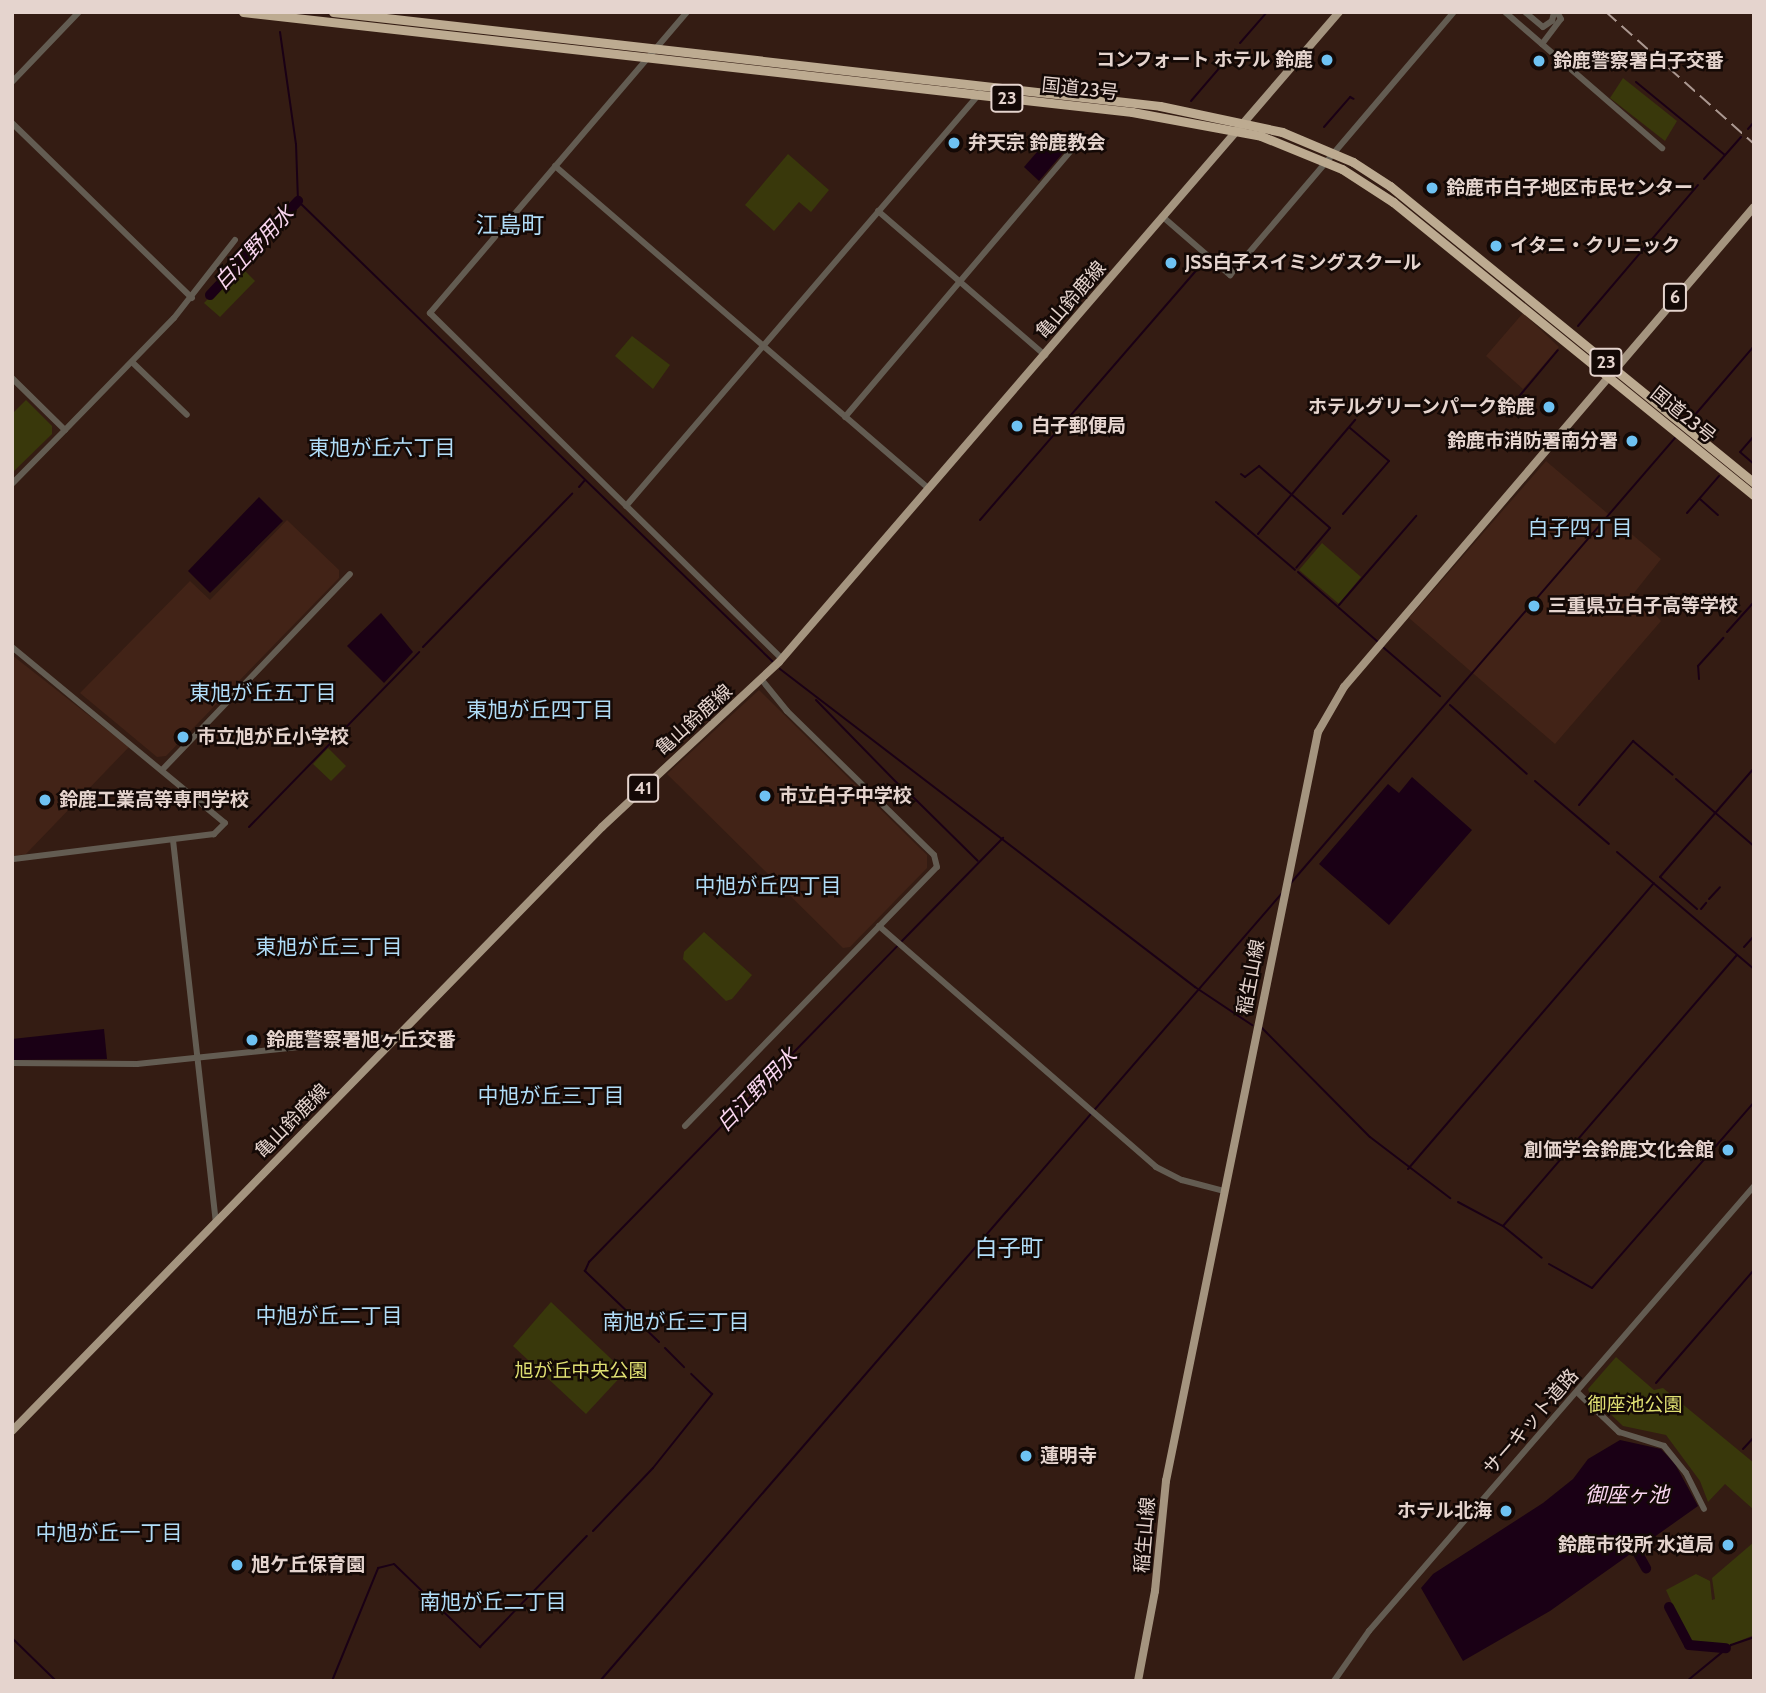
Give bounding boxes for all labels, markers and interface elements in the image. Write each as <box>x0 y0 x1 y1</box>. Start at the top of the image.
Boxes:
place label: コンフォート ホテル 鈴鹿 <box>1095 49 1313 71</box>
place label: 鈴鹿警察署白子交番 <box>1553 50 1724 72</box>
marker: コンフォート ホテル 鈴鹿 <box>1319 52 1335 68</box>
marker: 鈴鹿警察署白子交番 <box>1531 53 1547 69</box>
street label: 国道23号 <box>1040 74 1120 104</box>
road number: 23 <box>990 84 1024 113</box>
place label: 弁天宗 鈴鹿教会 <box>968 132 1105 154</box>
marker: 弁天宗 鈴鹿教会 <box>946 135 962 151</box>
place label: 鈴鹿市白子地区市民センター <box>1446 177 1693 199</box>
marker: 鈴鹿市白子地区市民センター <box>1424 180 1440 196</box>
water label: 白江野用水 <box>209 201 299 295</box>
district label: 江島町 <box>476 211 544 239</box>
place label: イタニ・クリニック <box>1510 235 1681 257</box>
marker: イタニ・クリニック <box>1488 238 1504 254</box>
place label: JSS白子スイミングスクール <box>1185 252 1421 274</box>
marker: JSS白子スイミングスクール <box>1163 255 1179 271</box>
street label: 亀山鈴鹿線 <box>1031 257 1111 343</box>
road number: 6 <box>1663 282 1687 312</box>
road number: 23 <box>1588 348 1624 376</box>
street label: 国道23号 <box>1646 382 1720 448</box>
place label: ホテルグリーンパーク鈴鹿 <box>1307 396 1535 418</box>
marker: ホテルグリーンパーク鈴鹿 <box>1541 399 1557 415</box>
place label: 白子郵便局 <box>1031 415 1126 437</box>
marker: 白子郵便局 <box>1009 418 1025 434</box>
place label: 鈴鹿市消防署南分署 <box>1447 430 1618 452</box>
marker: 鈴鹿市消防署南分署 <box>1624 433 1640 449</box>
district label: 東旭が丘六丁目 <box>309 435 455 461</box>
district label: 白子四丁目 <box>1528 515 1632 541</box>
place label: 三重県立白子高等学校 <box>1548 595 1738 617</box>
marker: 三重県立白子高等学校 <box>1526 598 1542 614</box>
district label: 東旭が丘五丁目 <box>190 680 336 706</box>
street label: 亀山鈴鹿線 <box>651 680 737 760</box>
district label: 東旭が丘四丁目 <box>467 697 613 723</box>
place label: 市立旭が丘小学校 <box>197 726 349 748</box>
marker: 市立旭が丘小学校 <box>175 729 191 745</box>
road number: 41 <box>626 774 660 802</box>
place label: 市立白子中学校 <box>779 785 912 807</box>
marker: 市立白子中学校 <box>757 788 773 804</box>
place label: 鈴鹿工業高等専門学校 <box>59 789 249 811</box>
marker: 鈴鹿工業高等専門学校 <box>37 792 53 808</box>
district label: 中旭が丘四丁目 <box>695 873 841 899</box>
district label: 東旭が丘三丁目 <box>256 934 402 960</box>
street label: 稲生山線 <box>1233 938 1269 1016</box>
place label: 鈴鹿警察署旭ヶ丘交番 <box>266 1029 456 1051</box>
marker: 鈴鹿警察署旭ヶ丘交番 <box>244 1032 260 1048</box>
water label: 白江野用水 <box>711 1043 803 1137</box>
street label: 亀山鈴鹿線 <box>250 1079 334 1163</box>
district label: 中旭が丘三丁目 <box>478 1083 624 1109</box>
place label: 創価学会鈴鹿文化会館 <box>1524 1139 1714 1161</box>
marker: 創価学会鈴鹿文化会館 <box>1720 1142 1736 1158</box>
district label: 白子町 <box>975 1234 1043 1262</box>
district label: 中旭が丘二丁目 <box>256 1303 402 1329</box>
district label: 南旭が丘三丁目 <box>603 1309 749 1335</box>
park label: 旭が丘中央公園 <box>515 1360 647 1382</box>
street label: サーキット道路 <box>1479 1364 1583 1480</box>
park label: 御座池公園 <box>1588 1394 1682 1416</box>
place label: 蓮明寺 <box>1040 1445 1097 1467</box>
marker: 蓮明寺 <box>1018 1448 1034 1464</box>
water label: 御座ヶ池 <box>1585 1482 1669 1508</box>
street label: 稲生山線 <box>1130 1496 1160 1574</box>
place label: ホテル北海 <box>1397 1500 1492 1522</box>
marker: ホテル北海 <box>1498 1503 1514 1519</box>
district label: 中旭が丘一丁目 <box>36 1520 182 1546</box>
place label: 鈴鹿市役所 水道局 <box>1558 1534 1714 1556</box>
marker: 鈴鹿市役所 水道局 <box>1720 1537 1736 1553</box>
place label: 旭ケ丘保育園 <box>251 1554 365 1576</box>
marker: 旭ケ丘保育園 <box>229 1557 245 1573</box>
district label: 南旭が丘二丁目 <box>420 1589 566 1615</box>

